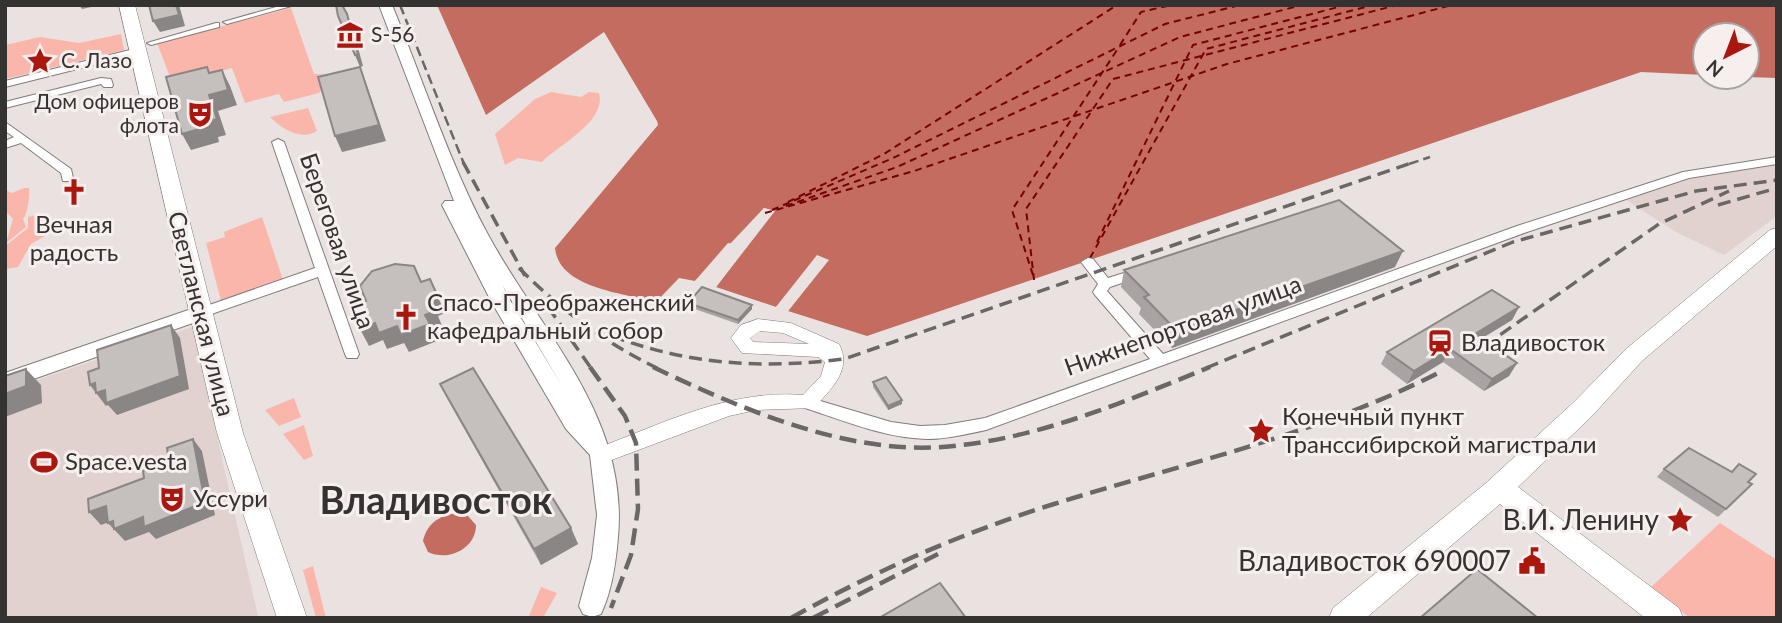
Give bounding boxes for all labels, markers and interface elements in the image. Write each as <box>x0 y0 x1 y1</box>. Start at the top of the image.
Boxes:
museum icon: S-56 <box>335 20 365 50</box>
place label: S-56 <box>371 21 415 46</box>
north arrow <box>1691 21 1761 91</box>
place icon: С. Лазо <box>25 46 55 76</box>
place label: С. Лазо <box>61 47 132 72</box>
text: N <box>1701 56 1727 82</box>
place label: Дом офицеров флота <box>35 88 179 137</box>
theatre icon: Дом офицеров флота <box>185 99 215 129</box>
street label: Береговая улица <box>295 149 382 332</box>
church icon: Вечная радость <box>59 177 89 207</box>
street label: Светланская улица <box>163 208 242 419</box>
place label: Вечная радость <box>30 209 118 266</box>
street label: Нижнепортовая улица <box>1060 268 1305 381</box>
place label: Спасо-Преображенский кафедральный собор <box>427 287 695 344</box>
church icon: Спасо-Преображенский кафедральный собор <box>391 302 421 332</box>
place label: Владивосток <box>1461 327 1606 356</box>
station icon: Владивосток <box>1425 328 1455 358</box>
place label: Конечный пункт Транссибирской магистрали <box>1282 401 1597 458</box>
place icon: Конечный пункт Транссибирской магистрали <box>1246 416 1276 446</box>
place label: Space.vesta <box>65 446 188 475</box>
sports icon: Space.vesta <box>29 447 59 477</box>
district label: Владивосток <box>319 476 553 522</box>
place label: Уссури <box>193 483 268 512</box>
theatre icon: Уссури <box>157 484 187 514</box>
place label: В.И. Ленину <box>1502 502 1660 536</box>
place icon: В.И. Ленину <box>1665 505 1695 535</box>
place label: Владивосток 690007 <box>1238 543 1511 577</box>
public building icon: Владивосток 690007 <box>1517 546 1547 576</box>

